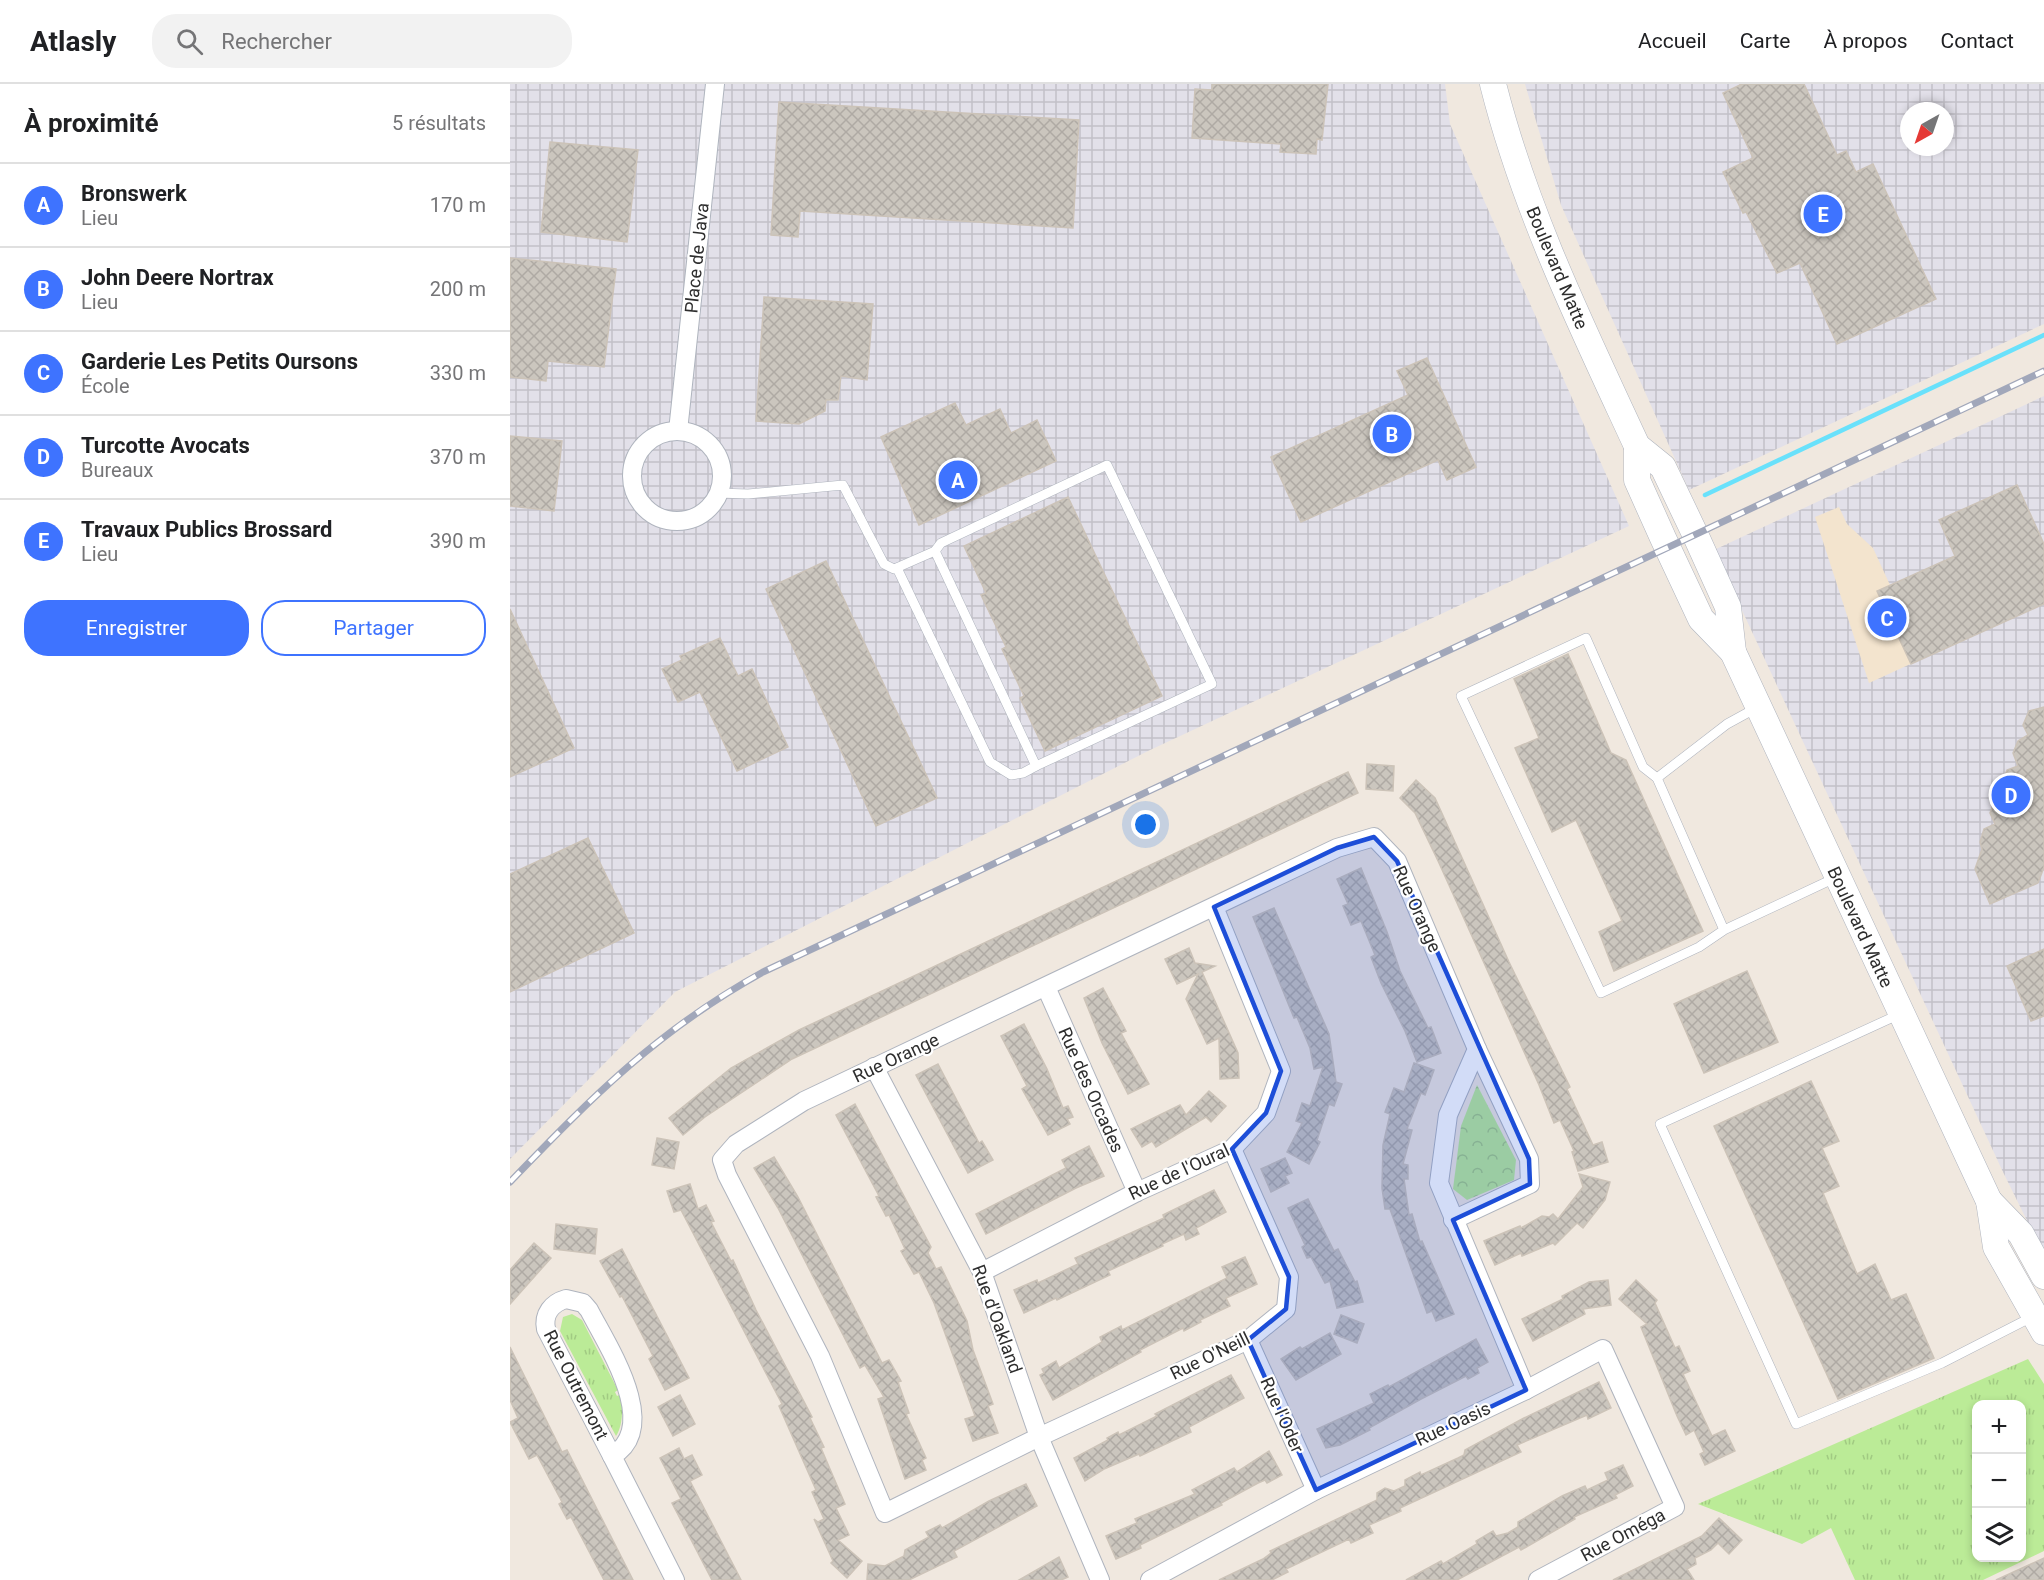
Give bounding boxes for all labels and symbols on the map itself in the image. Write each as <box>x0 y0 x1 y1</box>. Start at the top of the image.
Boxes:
north arrow <box>1900 102 1954 156</box>
pin: E <box>1804 192 1842 236</box>
street label: Place de Java <box>680 202 713 314</box>
street label: Boulevard Matte <box>1522 203 1593 332</box>
pin: B <box>1372 412 1412 456</box>
pin: A <box>938 458 978 502</box>
pin: C <box>1868 596 1906 640</box>
pin: D <box>1992 772 2030 818</box>
your location <box>1131 810 1160 839</box>
street label: Rue Orange <box>1389 862 1446 955</box>
street label: Boulevard Matte <box>1823 863 1898 991</box>
street label: Rue des Orcades <box>1054 1024 1129 1156</box>
street label: Rue Orange <box>849 1028 942 1087</box>
street label: Rue de l'Oural <box>1125 1139 1233 1204</box>
street label: Rue d'Oakland <box>968 1262 1027 1376</box>
street label: Rue Outremont <box>540 1326 613 1443</box>
street label: Rue O'Neill <box>1166 1327 1253 1384</box>
street label: Rue l'Oder <box>1256 1374 1308 1456</box>
street label: Rue Oasis <box>1412 1397 1494 1450</box>
street label: Rue Oméga <box>1577 1504 1669 1566</box>

